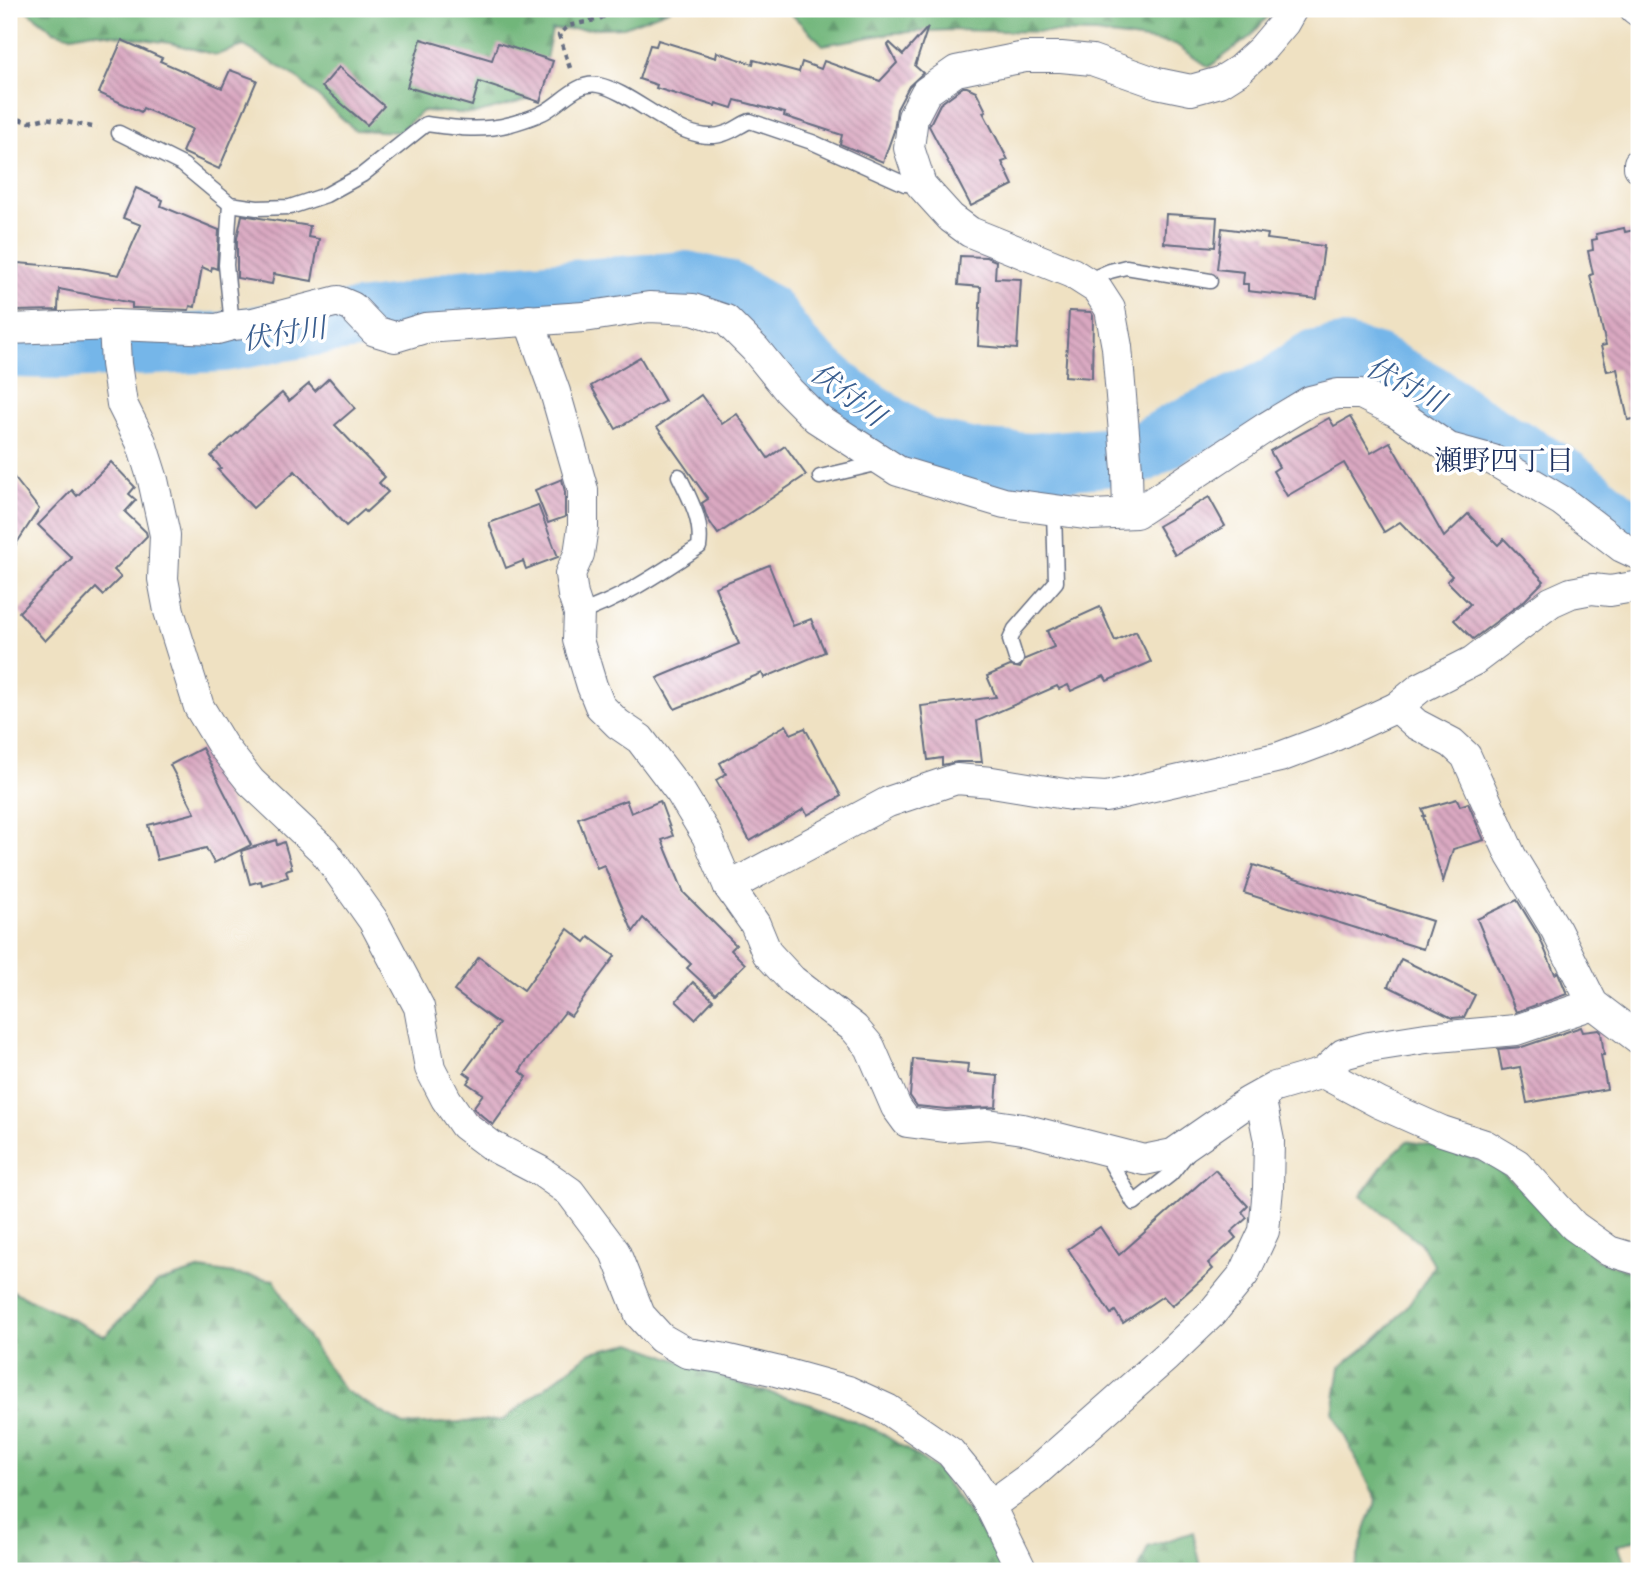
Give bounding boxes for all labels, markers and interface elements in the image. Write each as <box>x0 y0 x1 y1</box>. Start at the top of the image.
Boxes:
water label: 伏付川 <box>240 311 332 359</box>
water label: 伏付川 <box>1360 351 1453 423</box>
water label: 伏付川 <box>802 357 893 437</box>
district label: 瀬野四丁目 <box>1434 445 1574 480</box>

